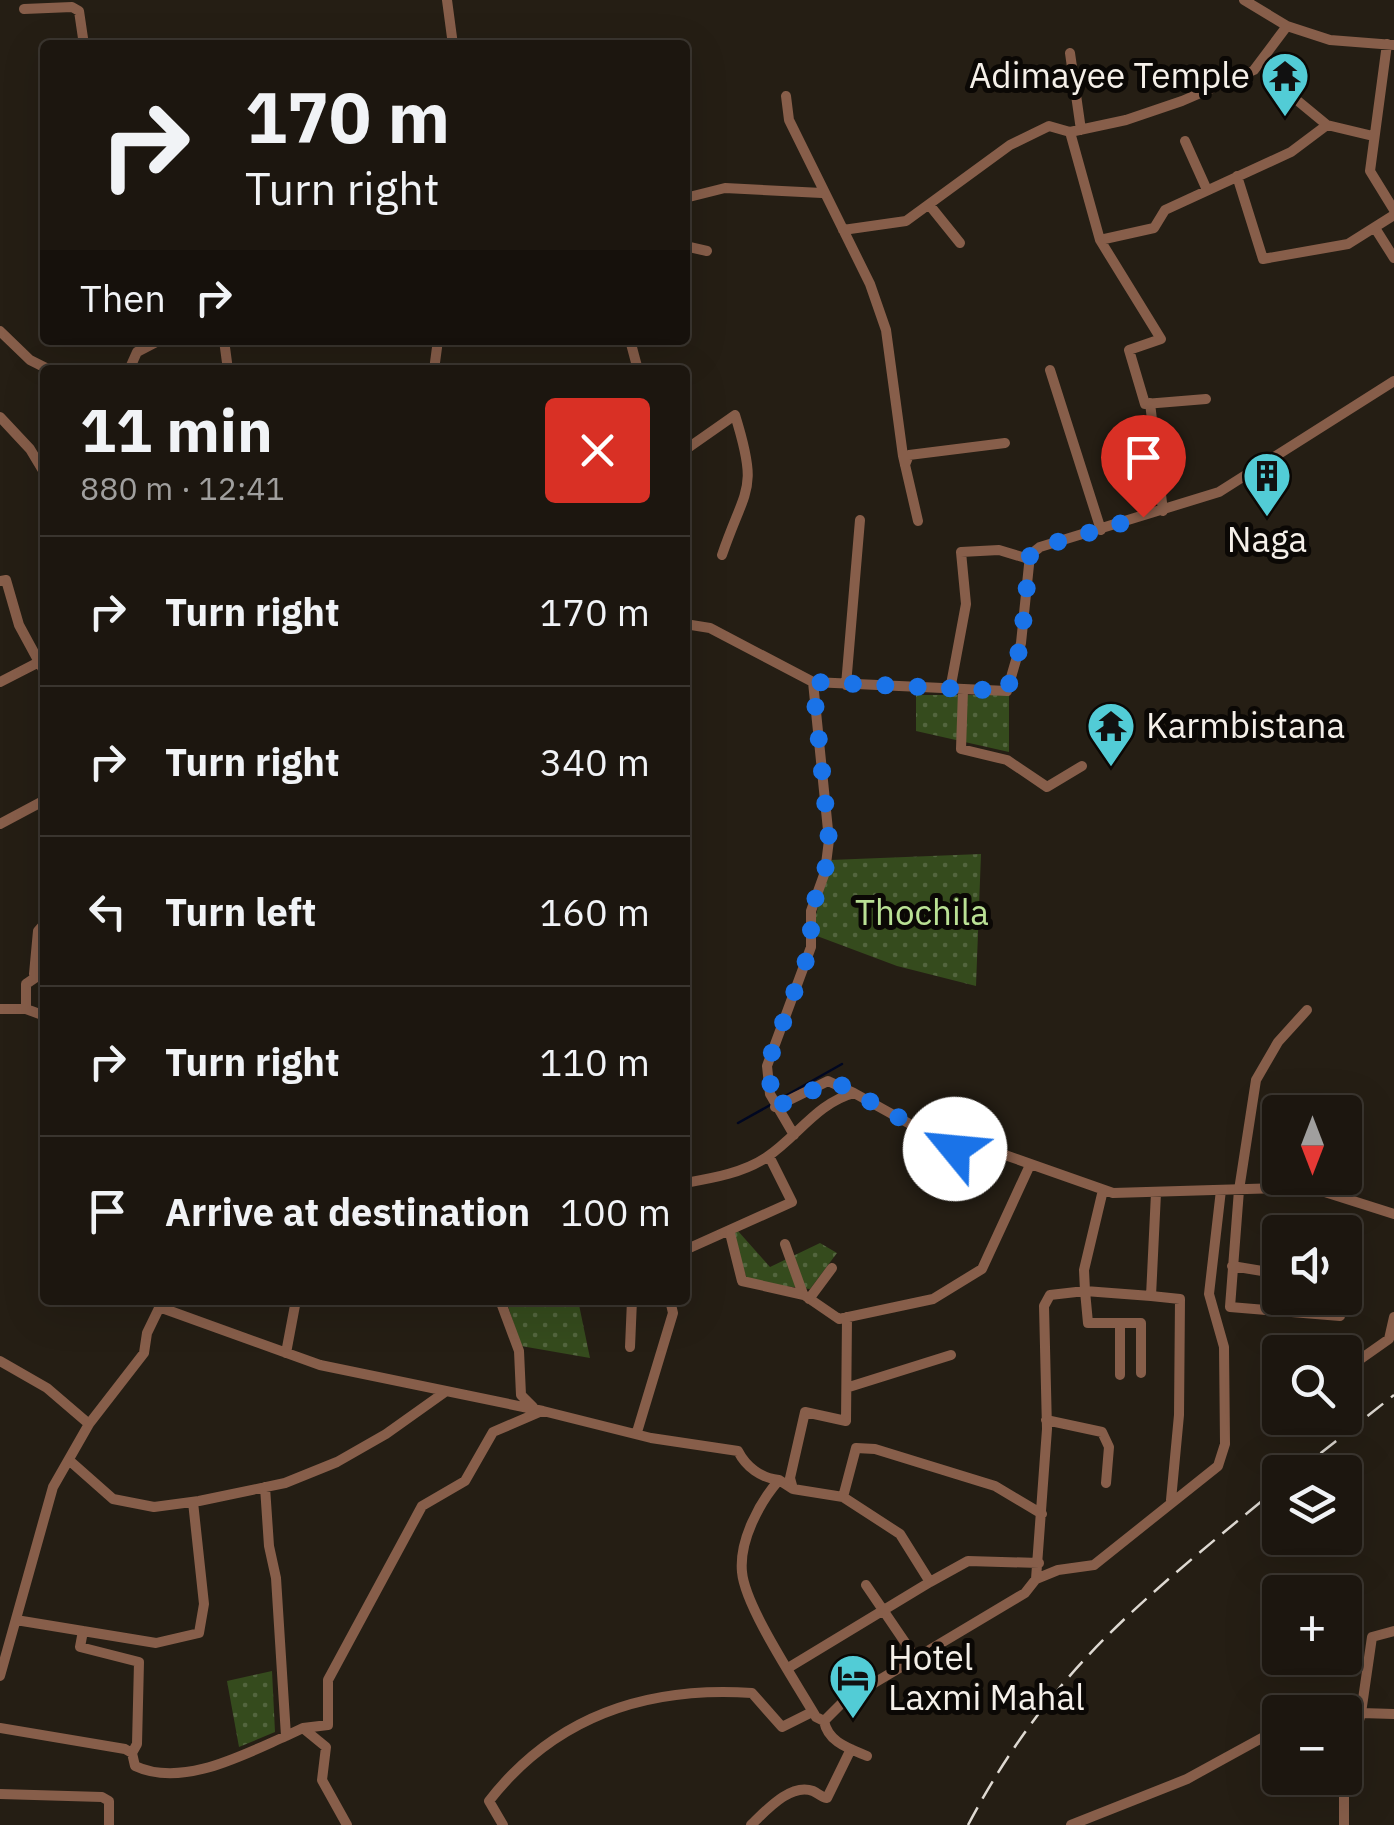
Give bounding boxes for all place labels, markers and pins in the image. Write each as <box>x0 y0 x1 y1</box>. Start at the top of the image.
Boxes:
temple icon: Adimayee Temple <box>1259 50 1311 118</box>
place label: Adimayee Temple <box>969 52 1250 98</box>
pin <box>1101 415 1186 518</box>
building icon: Naga <box>1241 450 1293 518</box>
place label: Naga <box>1227 516 1307 562</box>
temple icon: Karmbistana <box>1085 700 1137 768</box>
place label: Karmbistana <box>1146 702 1345 748</box>
place label: Hotel Laxmi Mahal <box>888 1634 1085 1720</box>
hotel icon: Hotel Laxmi Mahal <box>827 1652 879 1720</box>

